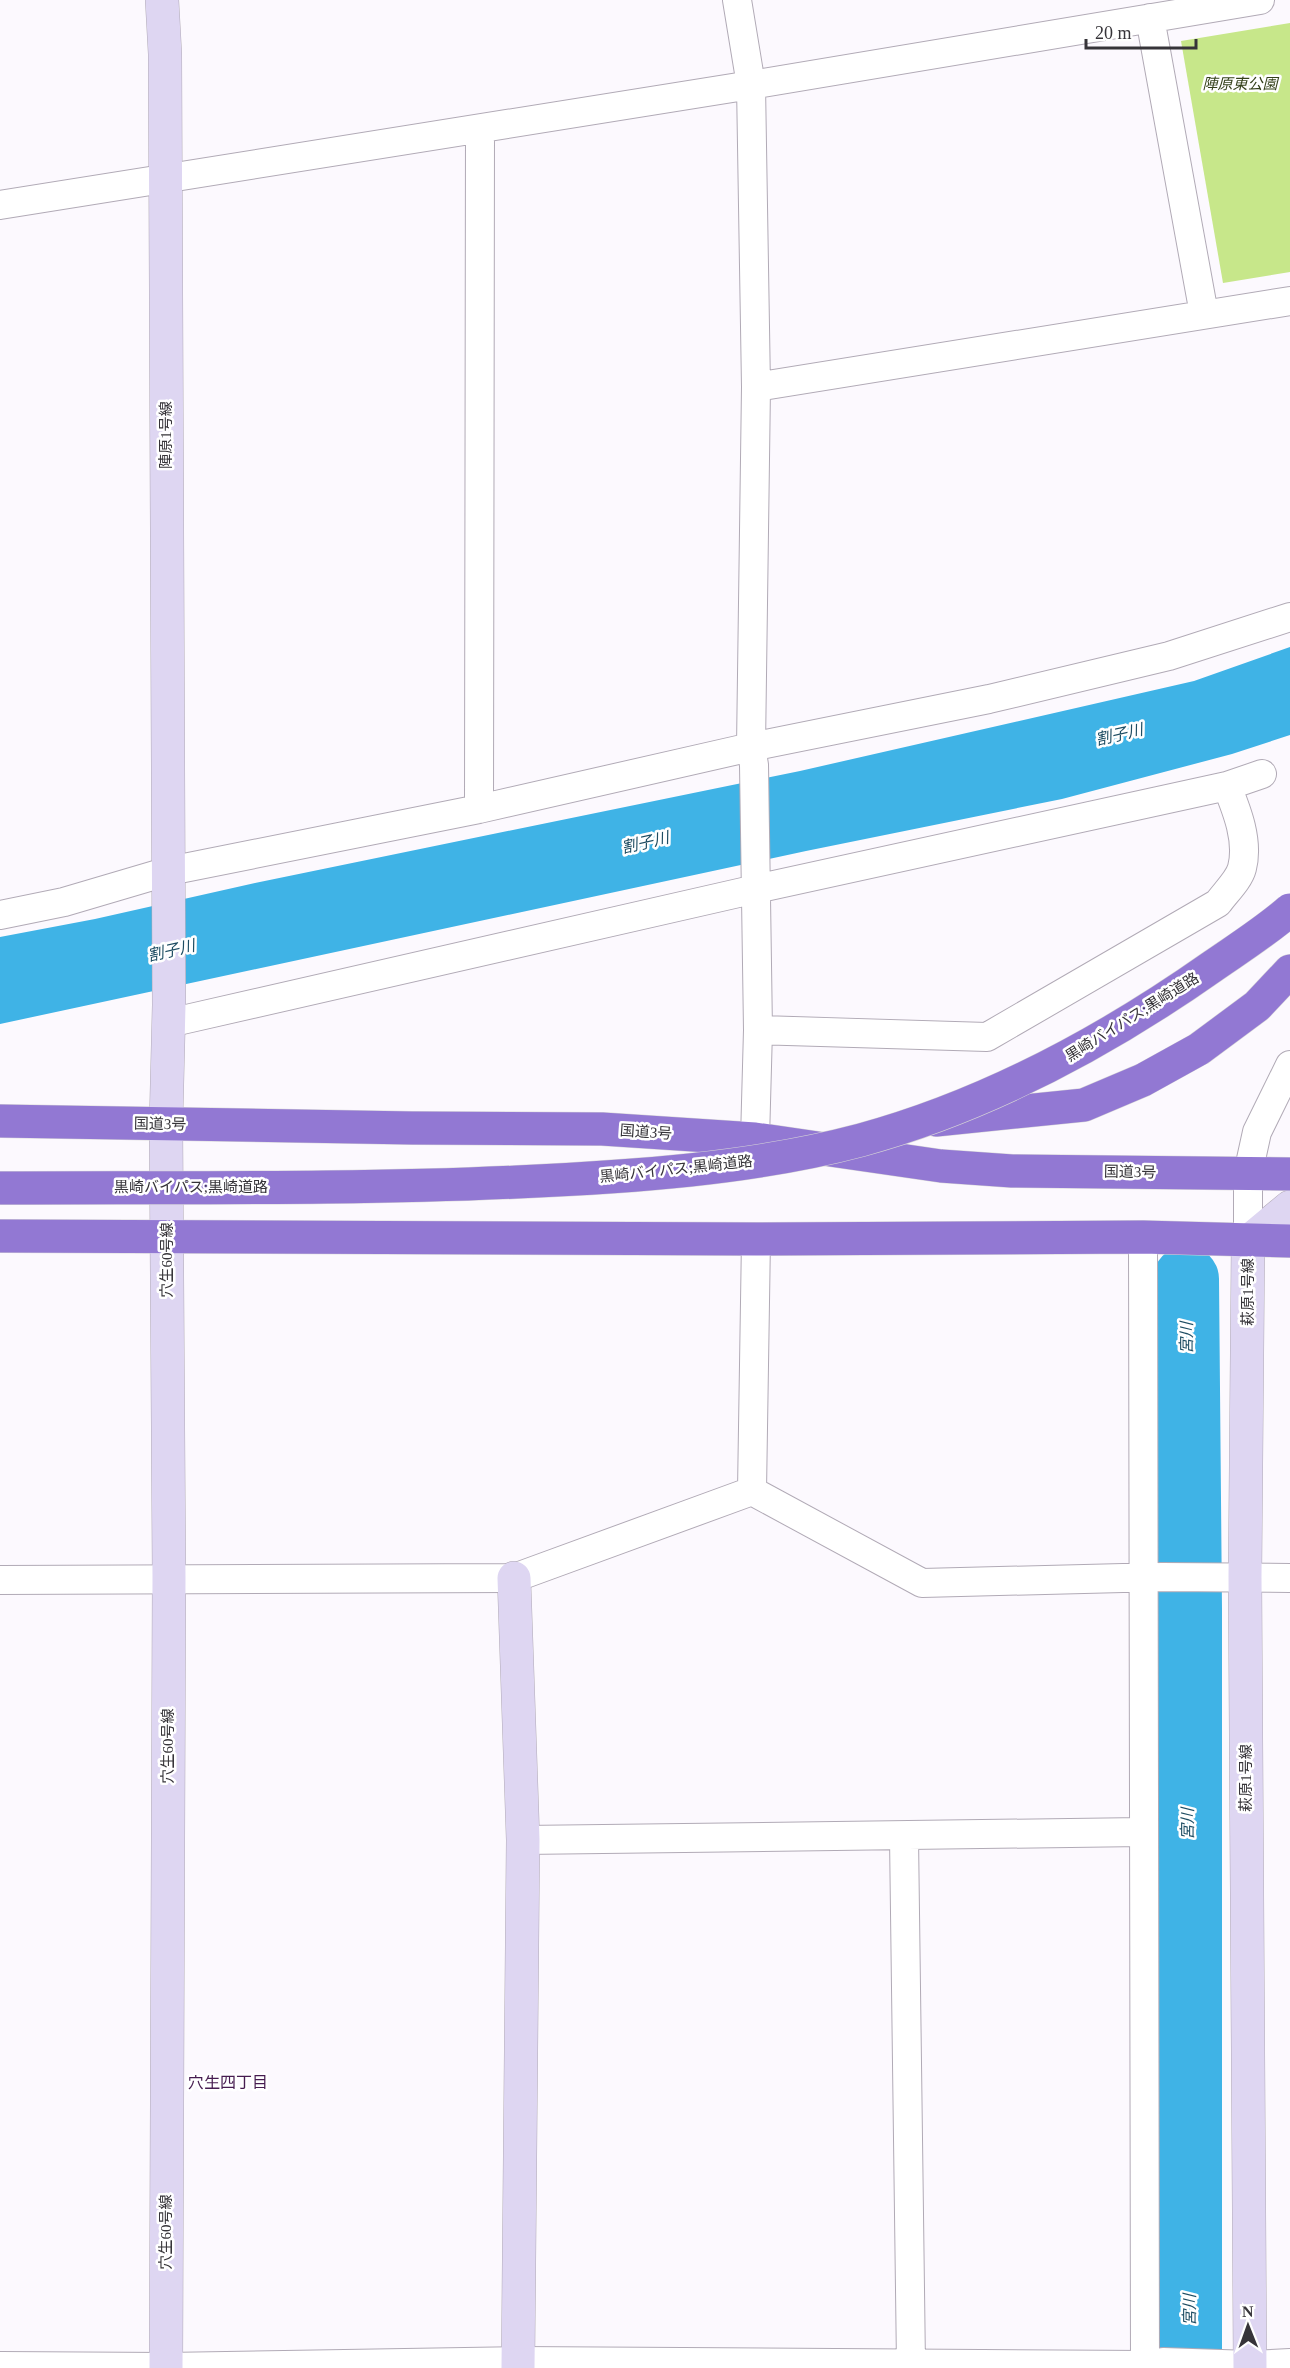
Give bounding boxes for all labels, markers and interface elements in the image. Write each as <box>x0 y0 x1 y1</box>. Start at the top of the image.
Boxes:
scale bar <box>1086 12 1196 50</box>
text: 20 m <box>1095 23 1132 43</box>
park label: 陣原東公園 <box>1202 76 1279 92</box>
street label: 陣原1号線 <box>158 401 174 469</box>
water label: 割子川 <box>1094 720 1146 748</box>
water label: 割子川 <box>620 828 672 856</box>
water label: 割子川 <box>146 936 198 964</box>
street label: 黒崎バイパス;黒崎道路 <box>1063 969 1201 1065</box>
street label: 国道3号 <box>134 1116 186 1132</box>
street label: 国道3号 <box>619 1122 673 1142</box>
street label: 黒崎バイパス;黒崎道路 <box>599 1153 753 1185</box>
street label: 国道3号 <box>1104 1164 1156 1180</box>
street label: 黒崎バイパス;黒崎道路 <box>114 1179 268 1195</box>
street label: 穴生60号線 <box>159 1222 175 1298</box>
street label: 萩原1号線 <box>1240 1258 1256 1326</box>
water label: 宮川 <box>1178 1320 1195 1354</box>
street label: 穴生60号線 <box>160 1708 176 1784</box>
street label: 萩原1号線 <box>1238 1744 1254 1812</box>
water label: 宮川 <box>1179 1806 1196 1840</box>
district label: 穴生四丁目 <box>188 2074 268 2091</box>
street label: 穴生60号線 <box>158 2194 174 2270</box>
water label: 宮川 <box>1181 2292 1198 2326</box>
north arrow <box>1218 2296 1278 2356</box>
text: N <box>1242 2303 1254 2320</box>

